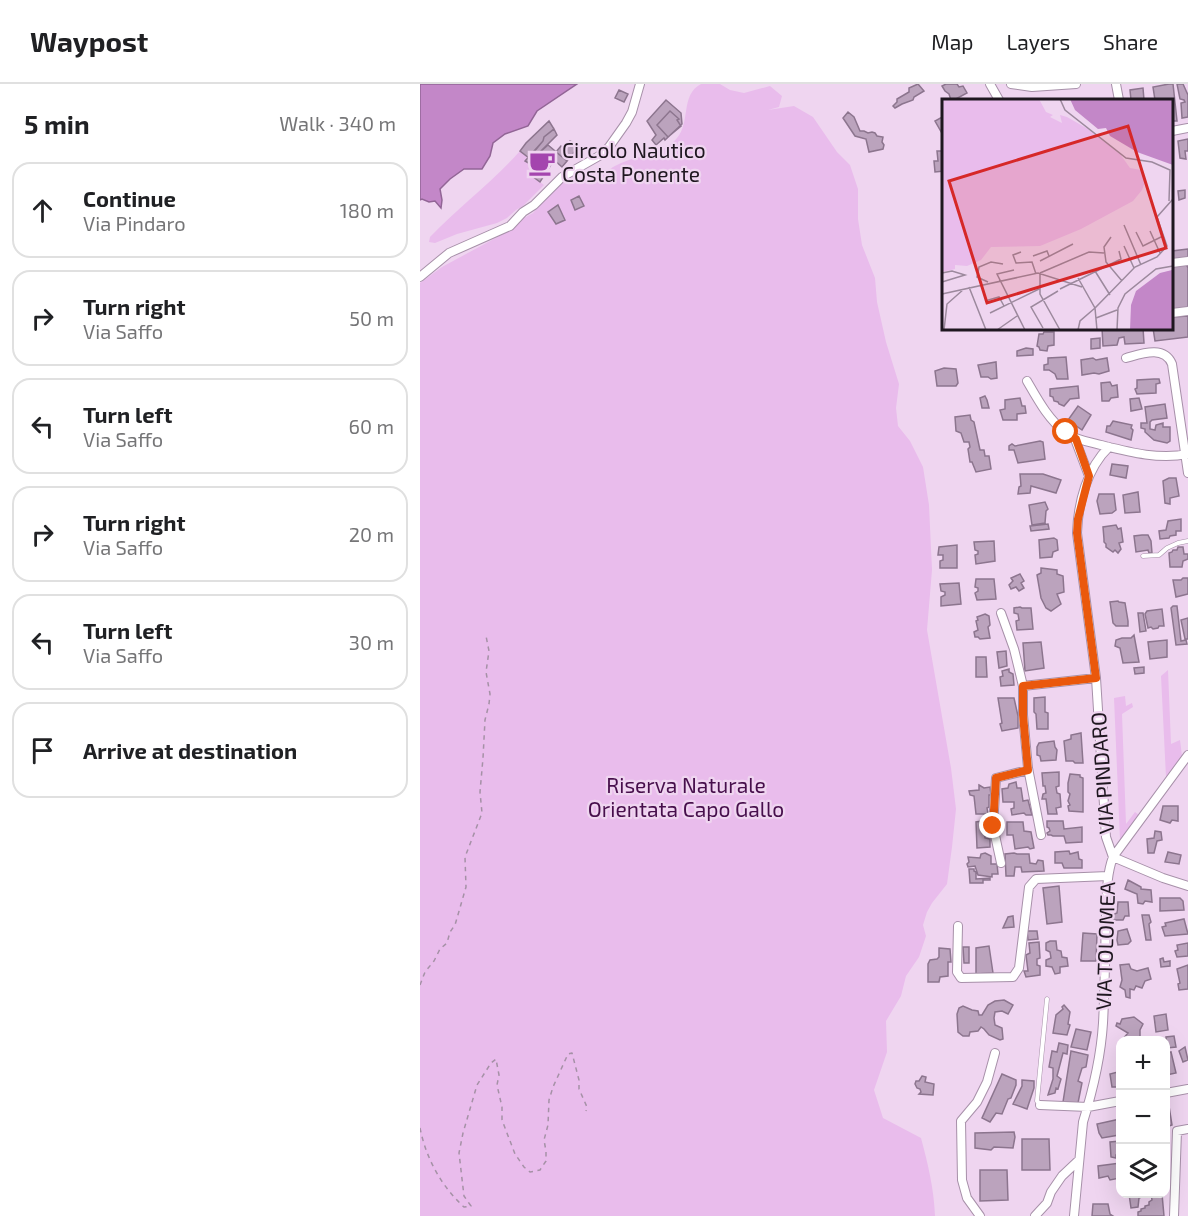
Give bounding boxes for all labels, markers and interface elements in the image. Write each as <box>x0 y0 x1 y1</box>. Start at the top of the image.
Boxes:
text: Waypost <box>30 24 148 58</box>
text: Map <box>931 29 973 54</box>
text: Layers <box>1006 29 1070 54</box>
text: Share <box>1103 29 1158 54</box>
inset map <box>942 99 1173 330</box>
text: 5 min <box>24 108 90 139</box>
text: Walk · 340 m <box>279 111 396 135</box>
place label: Circolo Nautico Costa Ponente <box>562 137 706 186</box>
cafe icon: Circolo Nautico Costa Ponente <box>527 148 557 178</box>
text: Continue <box>83 185 176 211</box>
icon: ahead <box>26 194 59 227</box>
text: 180 m <box>340 198 394 222</box>
text: Via Pindaro <box>83 211 186 235</box>
text: Turn right <box>83 293 185 319</box>
icon: right <box>26 302 59 335</box>
text: 50 m <box>349 306 394 330</box>
text: Via Saffo <box>83 319 163 343</box>
text: Turn left <box>83 401 172 427</box>
icon: left <box>26 410 59 443</box>
text: 60 m <box>349 414 394 438</box>
route start <box>1052 418 1078 444</box>
text: Via Saffo <box>83 427 163 451</box>
text: Turn right <box>83 509 185 535</box>
icon: right <box>26 518 59 551</box>
text: 20 m <box>349 522 394 546</box>
text: Via Saffo <box>83 535 163 559</box>
text: Turn left <box>83 617 172 643</box>
icon: left <box>26 626 59 659</box>
text: 30 m <box>349 630 394 654</box>
text: Via Saffo <box>83 643 163 667</box>
street label: VIA PINDARO <box>1085 711 1118 835</box>
icon: arrive <box>26 734 59 767</box>
text: Arrive at destination <box>83 737 297 763</box>
park label: Riserva Naturale Orientata Capo Gallo <box>588 772 784 821</box>
route end <box>979 812 1005 838</box>
street label: VIA TOLOMEA <box>1090 881 1119 1011</box>
map controls <box>1116 1036 1170 1198</box>
button: + <box>1116 1036 1170 1090</box>
button: − <box>1116 1090 1170 1144</box>
button: layers <box>1116 1144 1170 1198</box>

